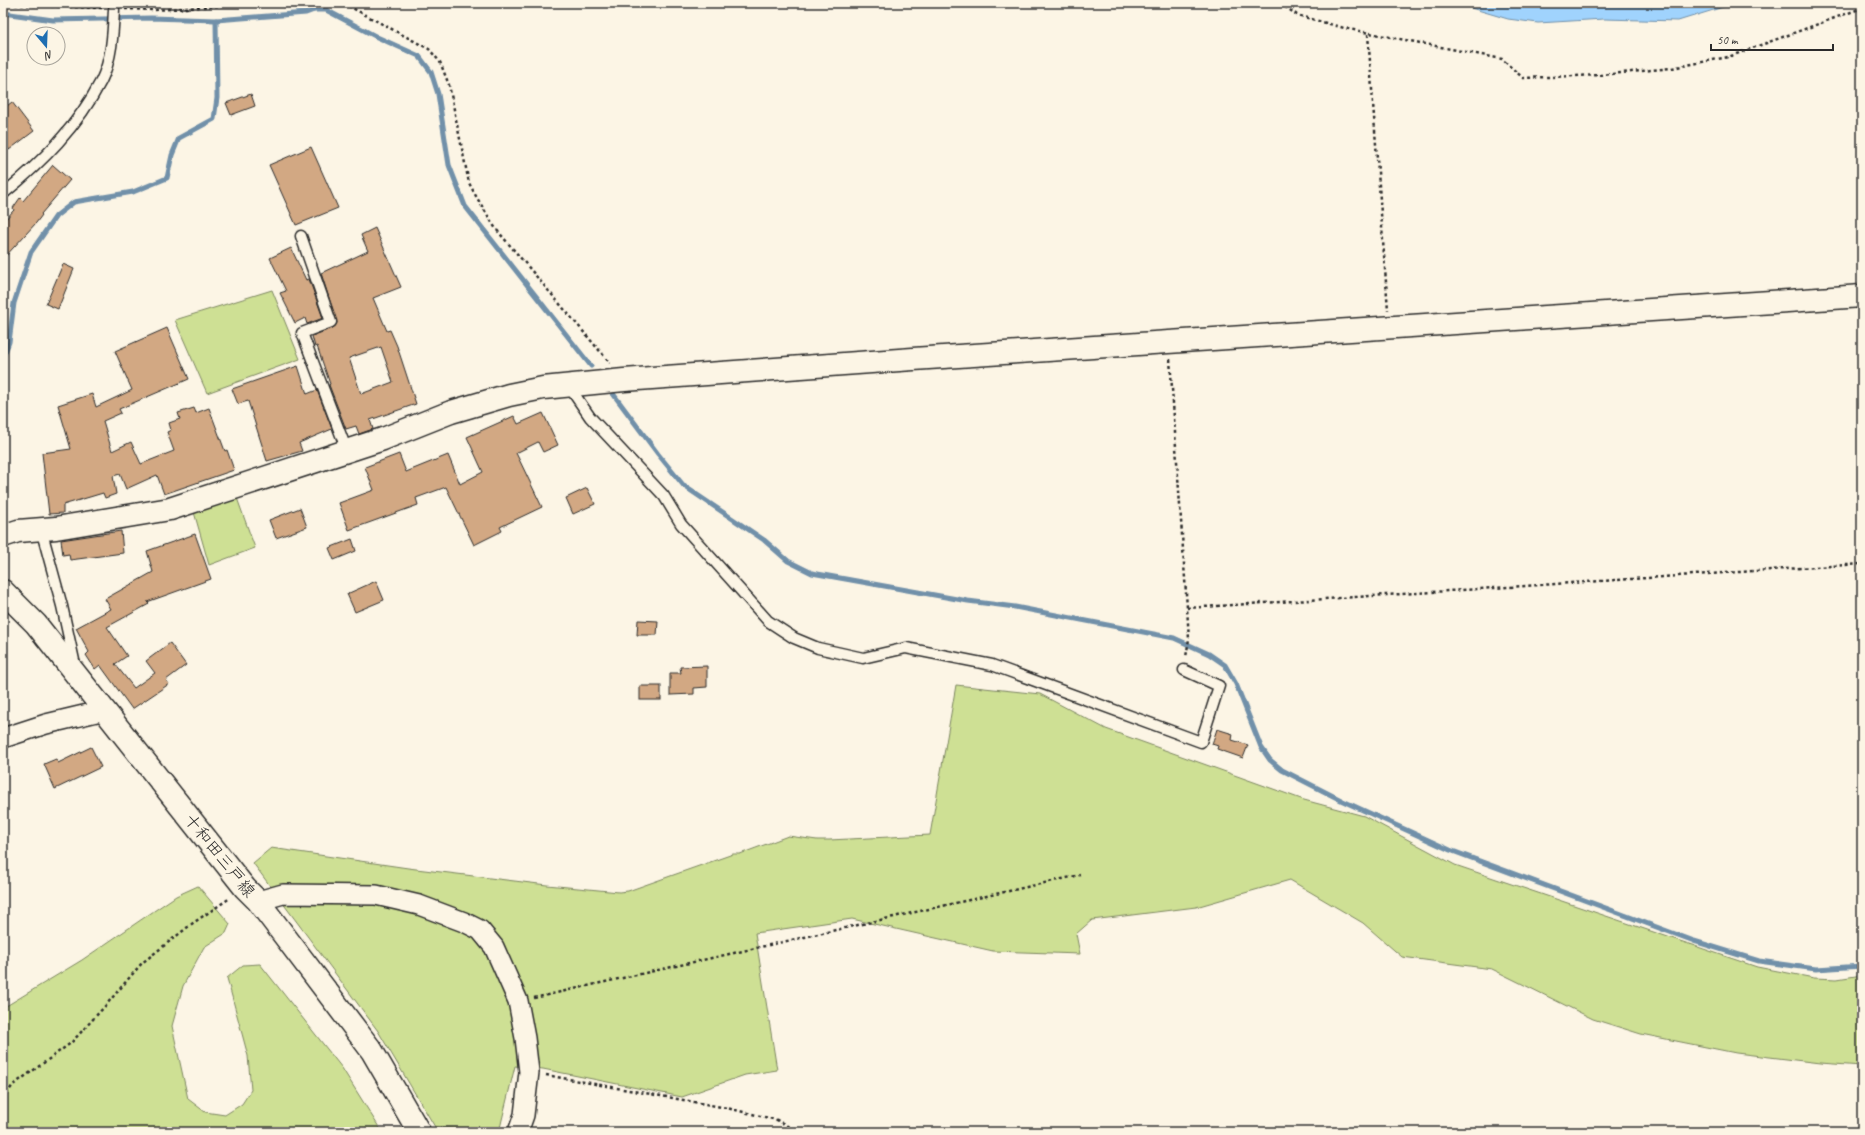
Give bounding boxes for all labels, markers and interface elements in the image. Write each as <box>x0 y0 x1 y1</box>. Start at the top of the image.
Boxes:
north arrow <box>26 26 66 66</box>
scale bar <box>1711 26 1833 52</box>
text: 50 m <box>1717 32 1739 48</box>
text: N <box>42 48 55 64</box>
street label: 十和田三戸線 <box>179 809 260 902</box>

